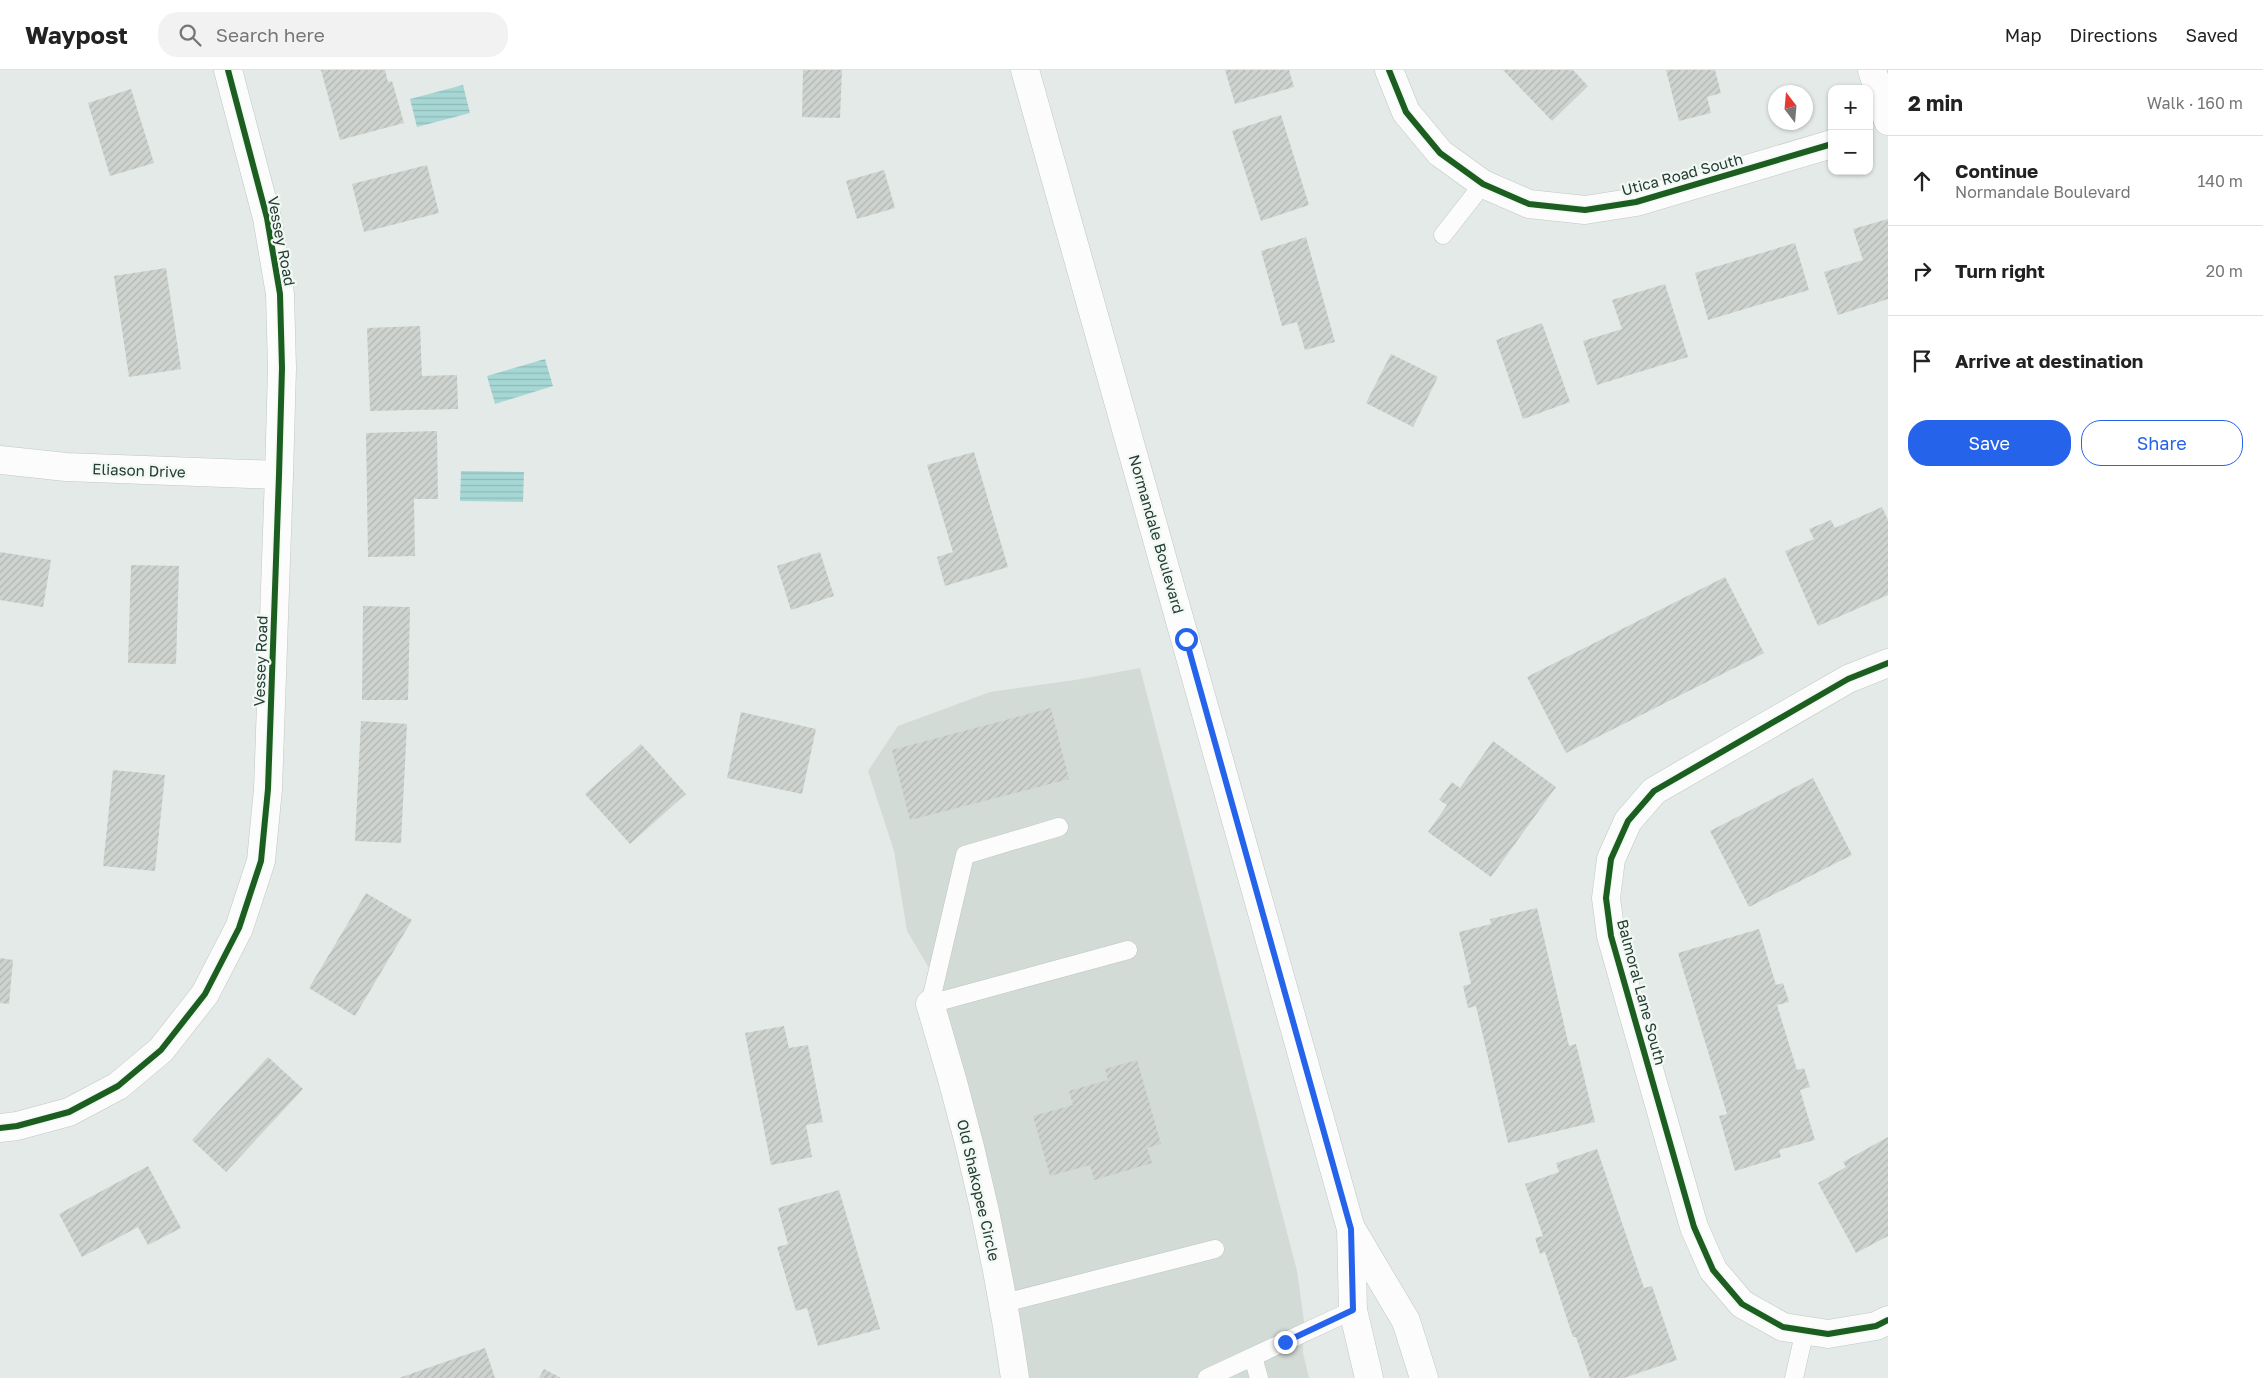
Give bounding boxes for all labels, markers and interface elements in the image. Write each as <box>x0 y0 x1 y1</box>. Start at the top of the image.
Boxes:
search box <box>158 12 508 57</box>
text: Waypost <box>25 20 128 49</box>
icon: search <box>176 21 204 49</box>
text: Search here <box>216 23 325 46</box>
text: Map <box>2005 24 2041 46</box>
text: Directions <box>2069 24 2157 46</box>
text: Saved <box>2185 24 2238 46</box>
north arrow <box>1768 85 1813 130</box>
map controls <box>1828 85 1873 175</box>
button: + <box>1828 85 1873 130</box>
text: 2 min <box>1908 90 1963 116</box>
text: Walk · 160 m <box>2147 93 2243 113</box>
button: − <box>1828 130 1873 175</box>
street label: Utica Road South <box>1619 149 1745 199</box>
text: Continue <box>1955 159 2038 182</box>
icon: ahead <box>1908 167 1936 195</box>
text: 140 m <box>2197 171 2243 191</box>
text: Normandale Boulevard <box>1955 182 2131 202</box>
street label: Vessey Road <box>264 195 300 287</box>
icon: right <box>1908 257 1936 285</box>
text: Turn right <box>1955 259 2045 282</box>
text: 20 m <box>2206 261 2243 281</box>
icon: arrive <box>1908 347 1936 375</box>
text: Arrive at destination <box>1955 349 2143 372</box>
button: Save <box>1908 420 2071 466</box>
button: Share <box>2081 420 2243 466</box>
street label: Normandale Boulevard <box>1126 452 1188 616</box>
street label: Eliason Drive <box>92 459 186 481</box>
street label: Vessey Road <box>249 615 271 707</box>
route start <box>1175 628 1198 651</box>
street label: Balmoral Lane South <box>1614 917 1670 1067</box>
street label: Old Shakopee Circle <box>954 1117 1004 1263</box>
route end <box>1274 1331 1297 1354</box>

